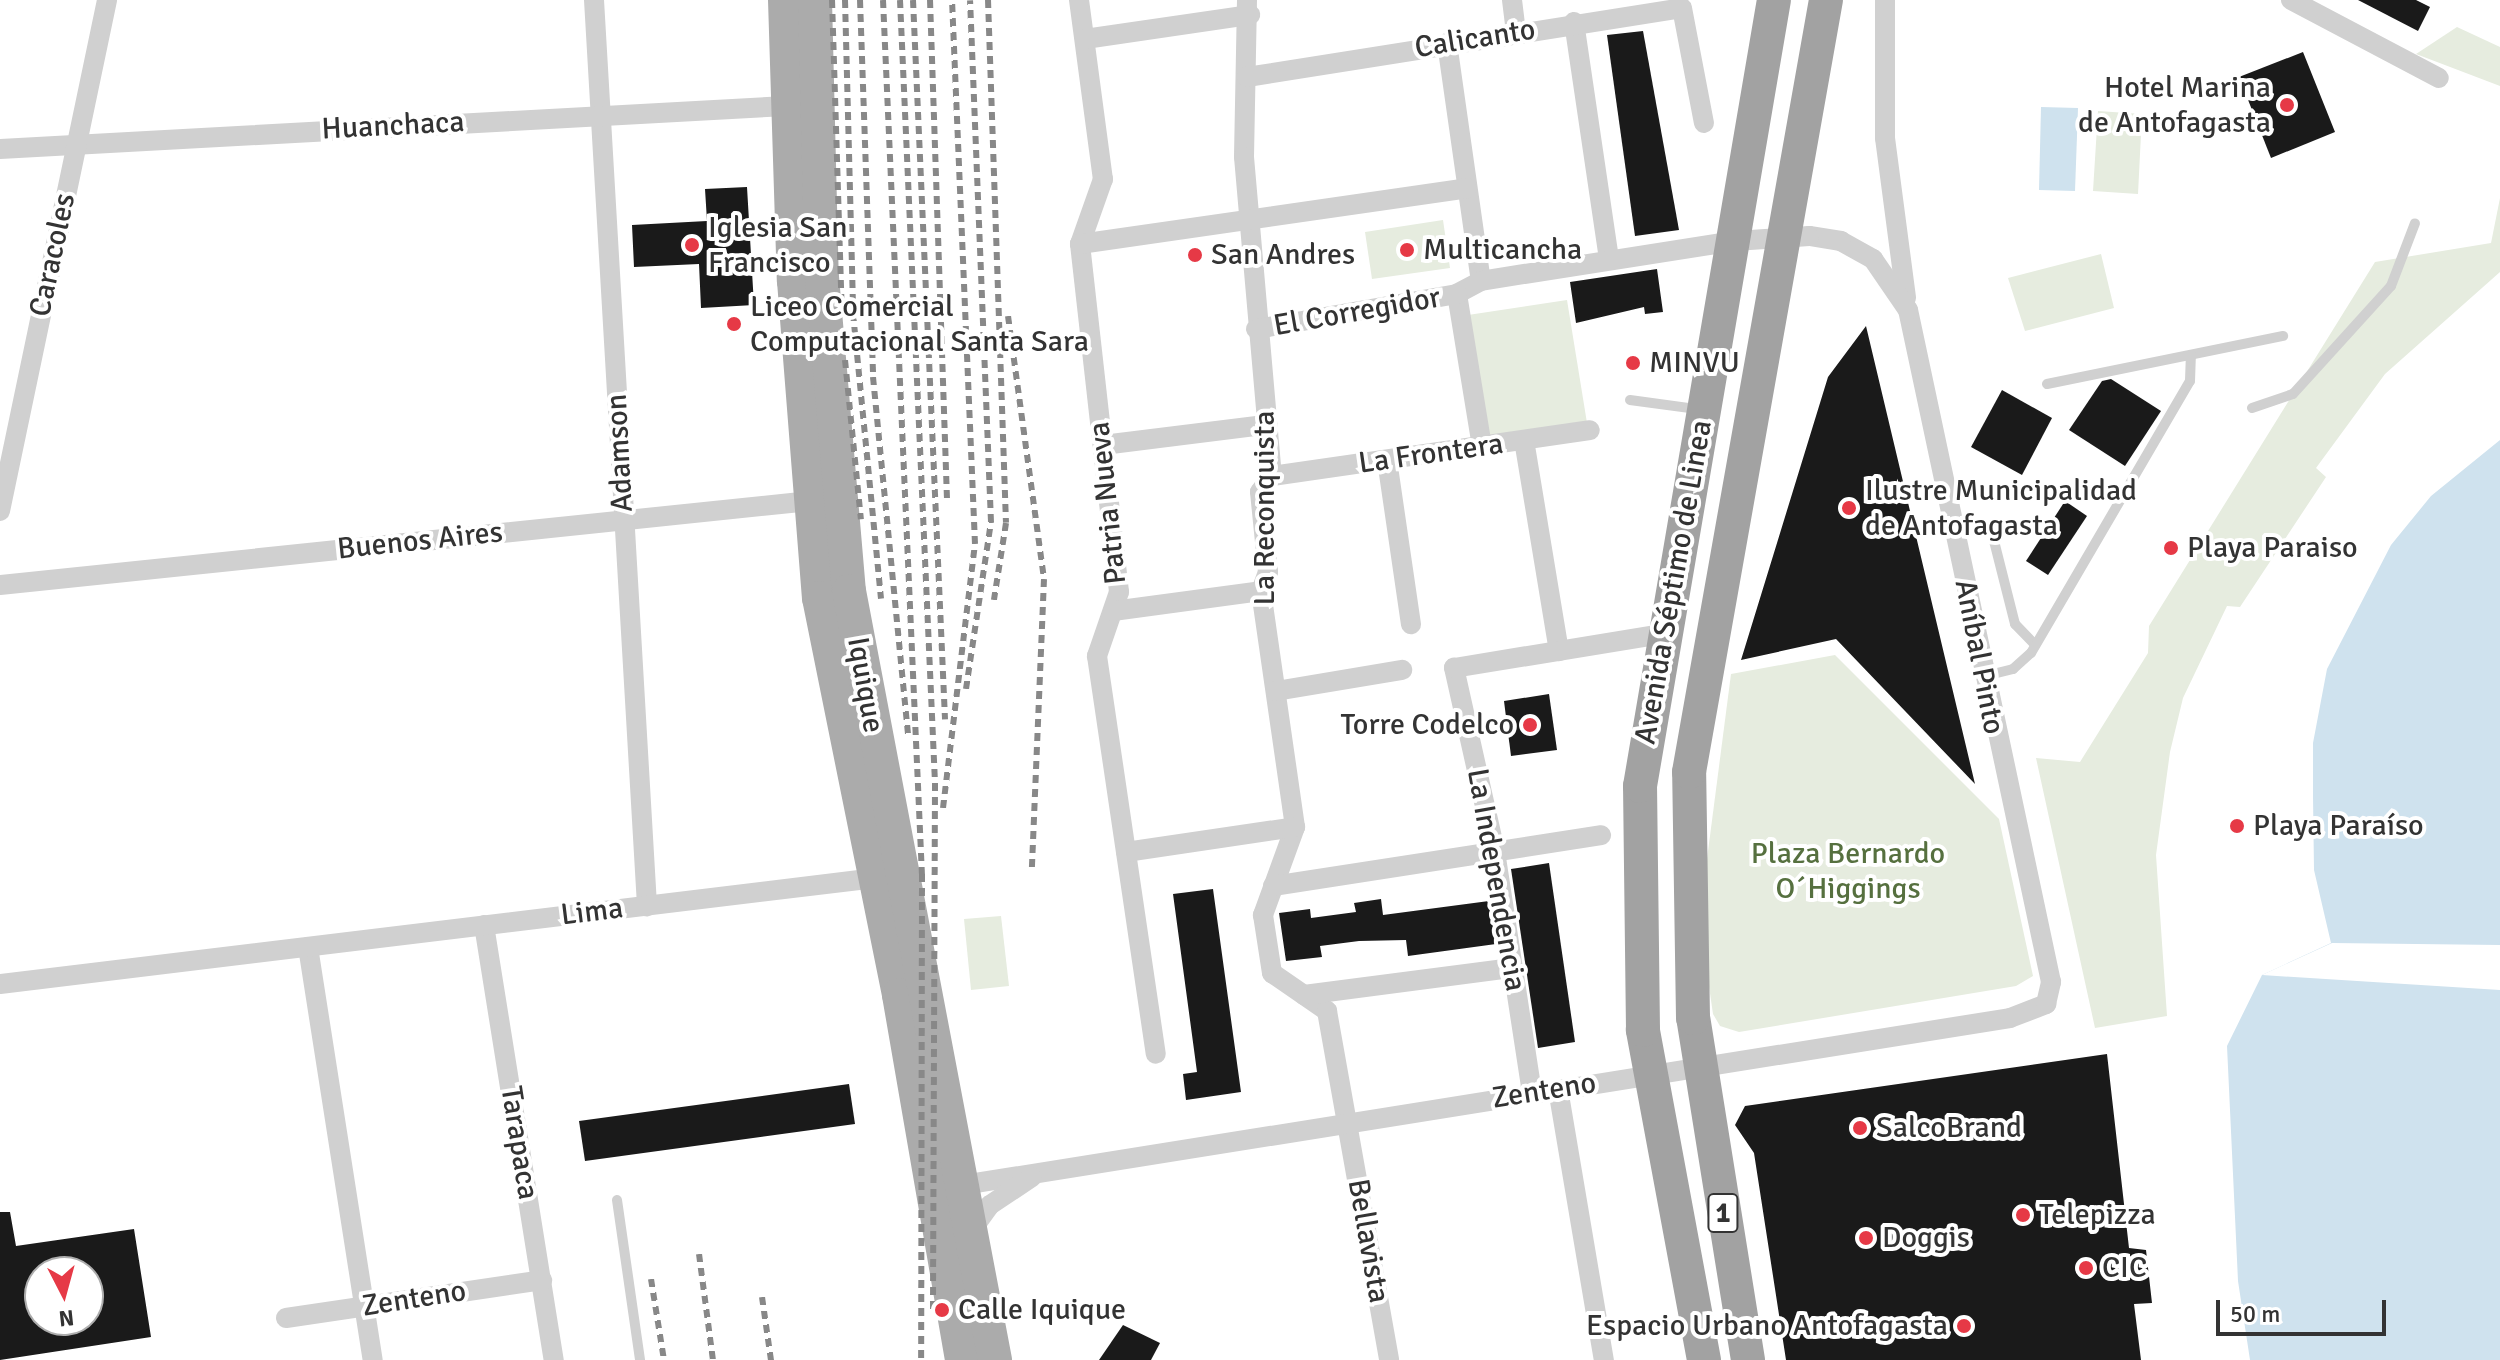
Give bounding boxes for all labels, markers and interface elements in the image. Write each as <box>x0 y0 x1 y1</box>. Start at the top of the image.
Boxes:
street label: Calicanto <box>1412 12 1538 66</box>
place label: Hotel Marina de Antofagasta <box>2078 70 2271 140</box>
marker: Hotel Marina de Antofagasta <box>2278 96 2296 114</box>
street label: Huanchaca <box>321 104 465 148</box>
street label: Caracoles <box>22 190 84 320</box>
place label: Iglesia San Francisco <box>708 210 848 280</box>
place label: Multicancha <box>1423 232 1582 268</box>
marker: Iglesia San Francisco <box>683 236 701 254</box>
place label: San Andres <box>1211 237 1355 273</box>
marker: Multicancha <box>1398 241 1416 259</box>
marker: San Andres <box>1186 246 1204 264</box>
street label: El Corregidor <box>1271 280 1443 344</box>
place label: Liceo Comercial Computacional Santa Sara <box>750 289 1089 360</box>
marker: Liceo Comercial Computacional Santa Sara <box>725 315 743 333</box>
place label: MINVU <box>1649 345 1740 381</box>
marker: MINVU <box>1624 354 1642 372</box>
street label: Adamson <box>599 393 641 513</box>
street label: La Reconquista <box>1247 411 1283 605</box>
street label: Avenida Séptimo de Linea <box>1628 417 1720 747</box>
street label: Patria Nueva <box>1082 420 1134 586</box>
street label: La Frontera <box>1356 426 1506 482</box>
place label: Ilustre Municipalidad de Antofagasta <box>1865 473 2137 544</box>
marker: Ilustre Municipalidad de Antofagasta <box>1840 499 1858 517</box>
street label: Buenos Aires <box>335 514 505 568</box>
place label: Playa Paraiso <box>2187 530 2358 566</box>
marker: Playa Paraiso <box>2162 539 2180 557</box>
street label: Aníbal Pinto <box>1946 577 2012 737</box>
street label: Iquique <box>839 634 891 736</box>
place label: Torre Codelco <box>1341 707 1514 743</box>
marker: Torre Codelco <box>1521 716 1539 734</box>
street label: La Independencia <box>1459 766 1533 994</box>
place label: Playa Paraíso <box>2253 808 2424 844</box>
marker: Playa Paraíso <box>2228 817 2246 835</box>
park label: Plaza Bernardo O´Higgings <box>1751 836 1945 906</box>
street label: Lima <box>559 890 625 934</box>
street label: Zenteno <box>1489 1065 1599 1117</box>
street label: Tarapaca <box>492 1084 546 1202</box>
place label: SalcoBrand <box>1876 1110 2022 1146</box>
marker: SalcoBrand <box>1851 1119 1869 1137</box>
street label: Bellavista <box>1339 1176 1397 1306</box>
road number: 1 <box>1707 1189 1739 1237</box>
place label: Telepizza <box>2039 1197 2156 1233</box>
marker: Telepizza <box>2014 1206 2032 1224</box>
place label: Doggis <box>1882 1220 1970 1256</box>
marker: Doggis <box>1857 1229 1875 1247</box>
place label: CIC <box>2102 1250 2147 1286</box>
north arrow <box>24 1256 104 1336</box>
marker: CIC <box>2077 1259 2095 1277</box>
street label: Zenteno <box>359 1273 469 1325</box>
scale bar <box>2220 1284 2390 1334</box>
place label: Calle Iquique <box>958 1292 1126 1328</box>
text: 50 m <box>2230 1299 2280 1329</box>
marker: Calle Iquique <box>933 1301 951 1319</box>
text: N <box>57 1304 75 1333</box>
place label: Espacio Urbano Antofagasta <box>1586 1308 1948 1344</box>
marker: Espacio Urbano Antofagasta <box>1955 1317 1973 1335</box>

